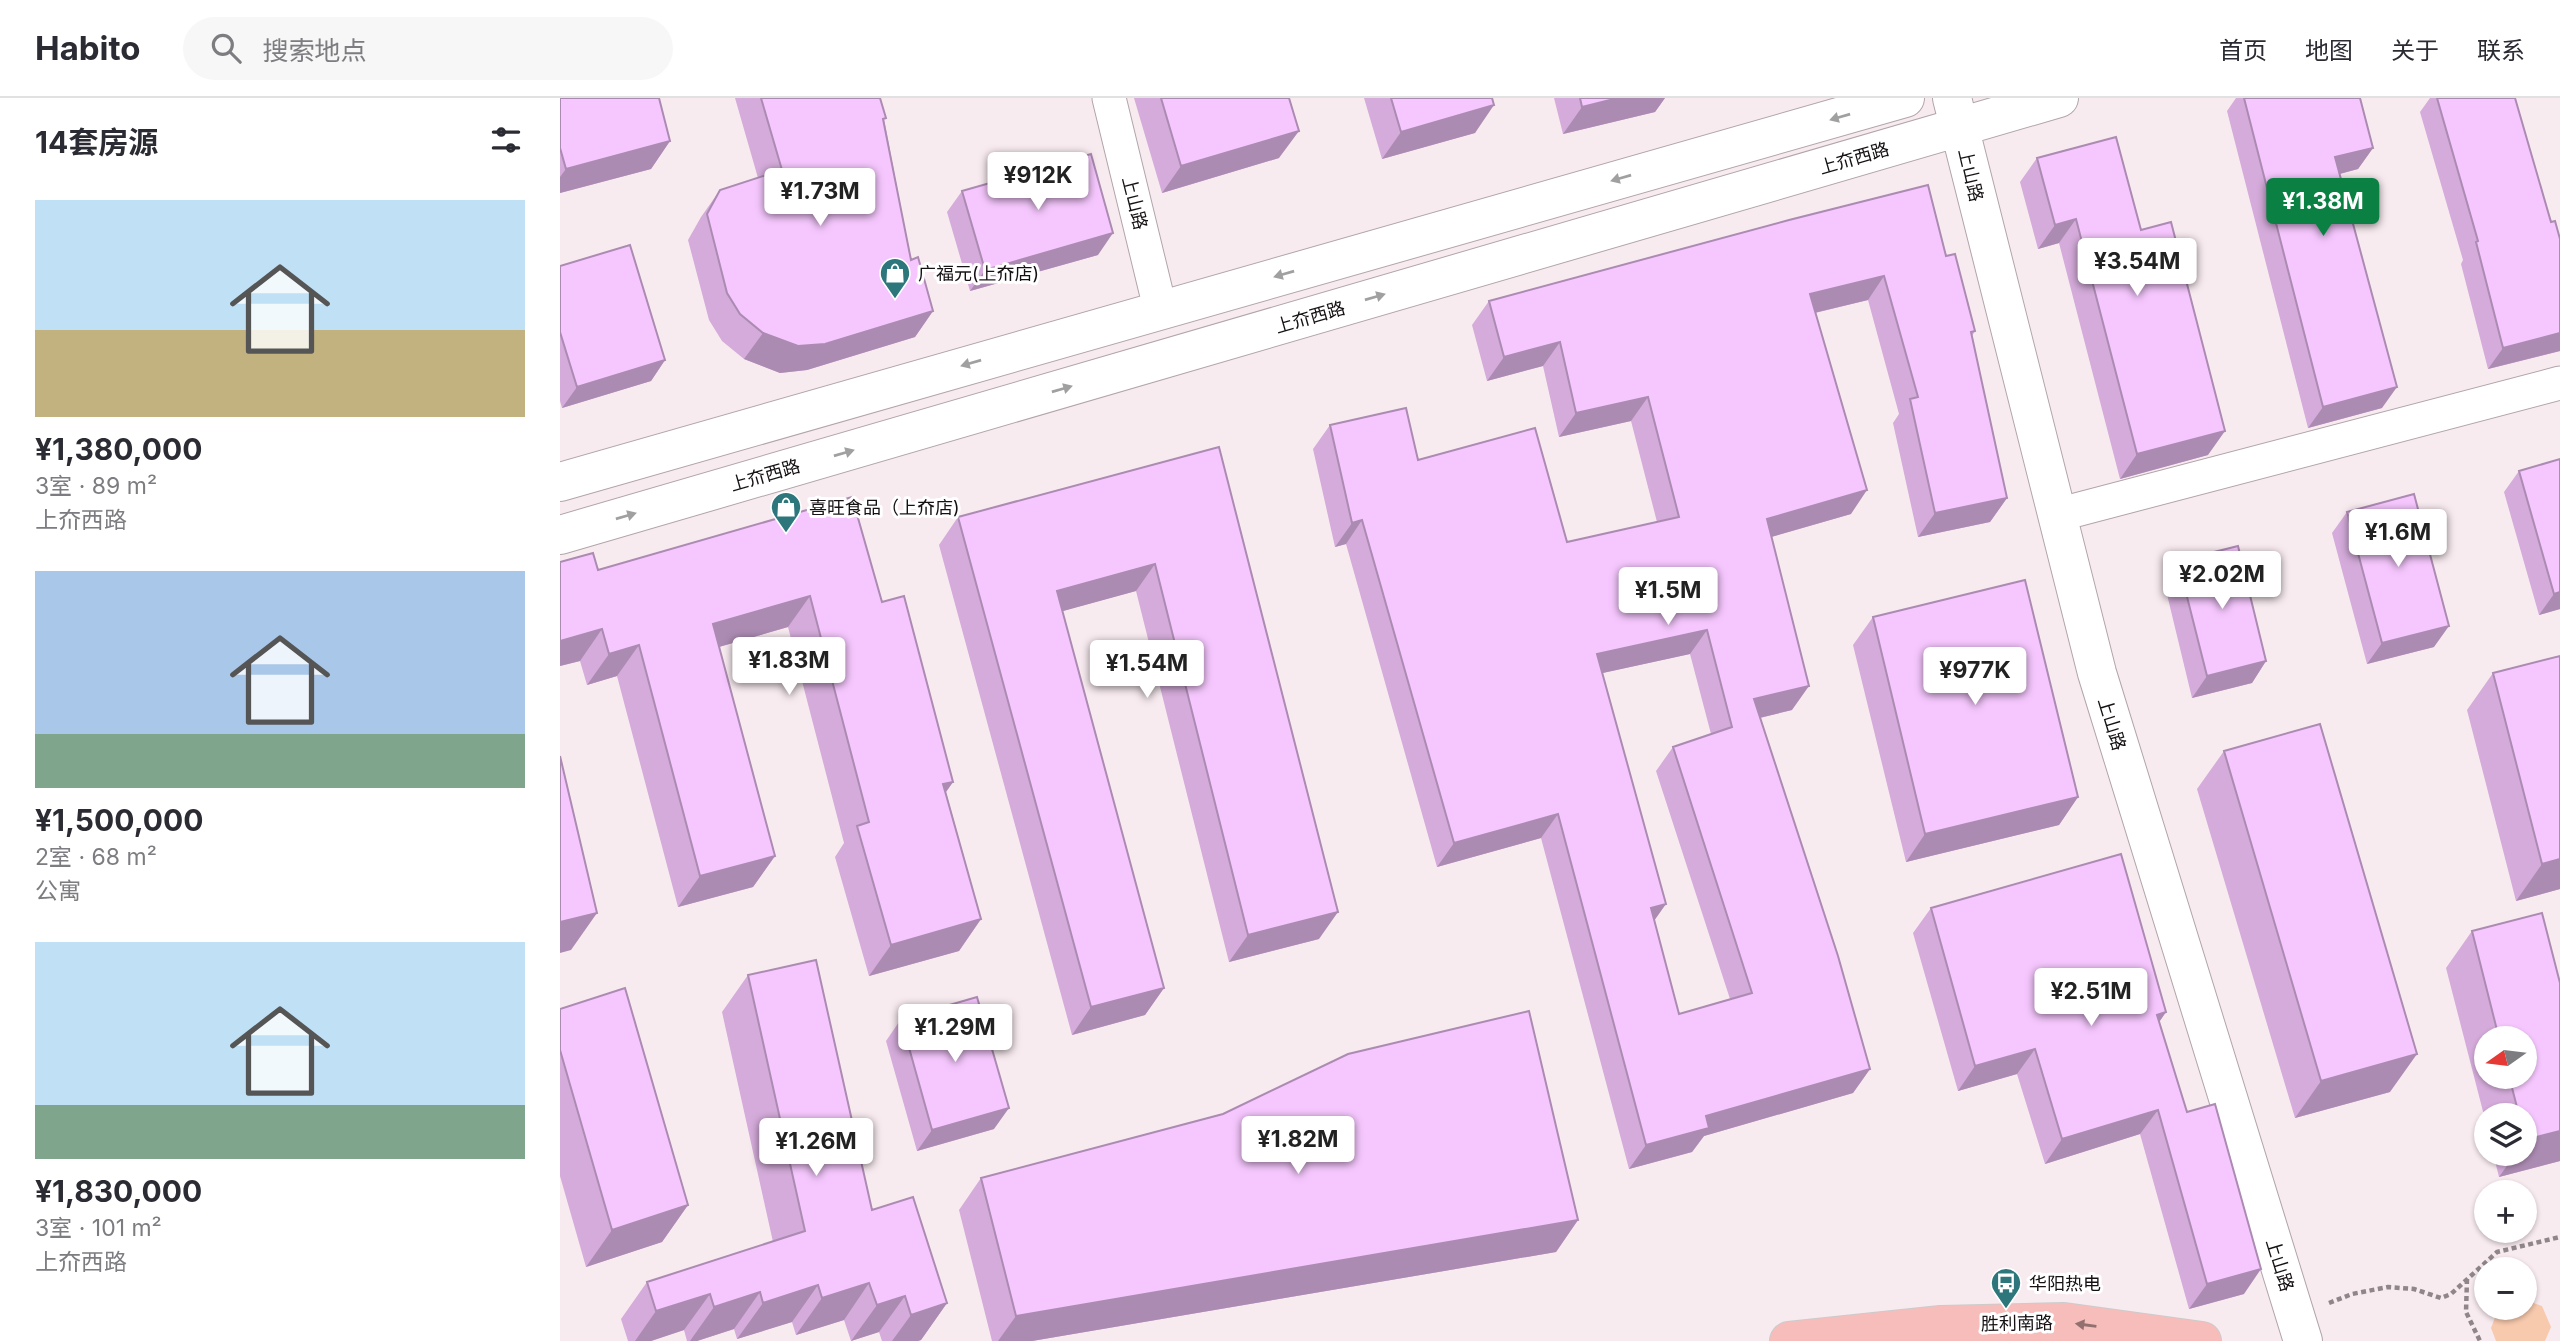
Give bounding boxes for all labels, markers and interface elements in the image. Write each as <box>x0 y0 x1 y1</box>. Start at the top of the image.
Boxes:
search box <box>183 17 673 80</box>
text: Habito <box>35 28 141 68</box>
icon: search <box>207 29 245 67</box>
text: 搜索地点 <box>263 35 367 66</box>
text: 首页 <box>2219 36 2267 65</box>
text: 地图 <box>2305 36 2353 65</box>
text: 关于 <box>2391 36 2439 65</box>
text: 联系 <box>2477 36 2525 65</box>
one-way arrow <box>1829 112 1850 122</box>
icon: filters <box>487 121 525 159</box>
text: 14套房源 <box>35 124 158 160</box>
street label: 上夼西路 <box>1817 138 1891 178</box>
street label: 上山路 <box>1955 146 1987 204</box>
pin: ¥912K <box>989 152 1087 212</box>
text: ¥912K <box>1004 161 1073 189</box>
pin: ¥1.73M <box>763 169 877 228</box>
street label: 上山路 <box>1118 174 1152 232</box>
one-way arrow <box>1610 174 1631 184</box>
text: ¥1.73M <box>780 177 860 205</box>
pin: ¥1.38M <box>2266 178 2380 238</box>
text: ¥1.38M <box>2282 187 2364 215</box>
pin: ¥3.54M <box>2080 238 2194 298</box>
icon: home <box>217 246 343 372</box>
text: ¥3.54M <box>2094 247 2180 275</box>
shop icon: 广福元(上夼店) <box>878 256 912 300</box>
place label: 广福元(上夼店) <box>918 263 1039 284</box>
one-way arrow <box>1273 269 1294 279</box>
one-way arrow <box>1364 292 1385 302</box>
street label: 上夼西路 <box>1273 297 1347 337</box>
one-way arrow <box>960 359 981 369</box>
one-way arrow <box>1052 383 1073 393</box>
text: ¥1,380,000 <box>35 431 202 467</box>
one-way arrow <box>834 447 855 457</box>
street label: 上夼西路 <box>728 455 802 495</box>
text: 3室 · 89 m² <box>35 472 157 500</box>
shop icon: 喜旺食品（上夼店) <box>769 490 803 534</box>
place label: 喜旺食品（上夼店) <box>809 497 960 518</box>
text: 上夼西路 <box>35 506 127 534</box>
pin: ¥1.6M <box>2349 510 2447 569</box>
one-way arrow <box>615 511 636 521</box>
text: ¥1.6M <box>2365 518 2431 546</box>
pin: ¥2.02M <box>2165 552 2279 611</box>
text: ¥2.02M <box>2179 560 2265 588</box>
pin: ¥1.5M <box>1619 568 1717 627</box>
text: ¥1.5M <box>1635 576 1701 604</box>
icon: home <box>217 617 343 743</box>
pin: ¥1.83M <box>732 638 846 697</box>
pin: ¥1.54M <box>1090 640 1204 700</box>
text: ¥1.83M <box>748 646 830 674</box>
pin: ¥977K <box>1926 648 2024 707</box>
text: ¥1.54M <box>1106 649 1188 677</box>
text: ¥977K <box>1939 656 2011 684</box>
street label: 上山路 <box>2094 695 2130 753</box>
text: ¥1,500,000 <box>35 802 203 838</box>
text: 2室 · 68 m² <box>35 843 157 871</box>
text: 公寓 <box>35 877 81 905</box>
pin: ¥2.51M <box>2034 968 2148 1028</box>
text: ¥2.51M <box>2050 977 2132 1005</box>
icon: home <box>217 988 343 1114</box>
pin: ¥1.29M <box>898 1004 1012 1064</box>
text: ¥1.29M <box>914 1013 996 1041</box>
north arrow <box>2474 1026 2538 1088</box>
map controls <box>2474 1026 2537 1320</box>
button: layers <box>2474 1103 2537 1166</box>
pin: ¥1.82M <box>1241 1116 1355 1176</box>
pin: ¥1.26M <box>759 1118 873 1178</box>
text: ¥1.82M <box>1258 1125 1338 1153</box>
text: ¥1.26M <box>775 1127 857 1155</box>
text: ¥1,830,000 <box>35 1173 202 1209</box>
button: + <box>2474 1180 2537 1243</box>
text: 3室 · 101 m² <box>35 1214 162 1242</box>
street label: 上山路 <box>2262 1236 2298 1294</box>
text: 上夼西路 <box>35 1248 127 1276</box>
button: − <box>2474 1257 2537 1320</box>
bus stop icon: 华阳热电 <box>1989 1266 2023 1310</box>
place label: 华阳热电 <box>2029 1273 2101 1294</box>
street label: 胜利南路 <box>1981 1312 2053 1334</box>
one-way arrow <box>2075 1319 2097 1330</box>

